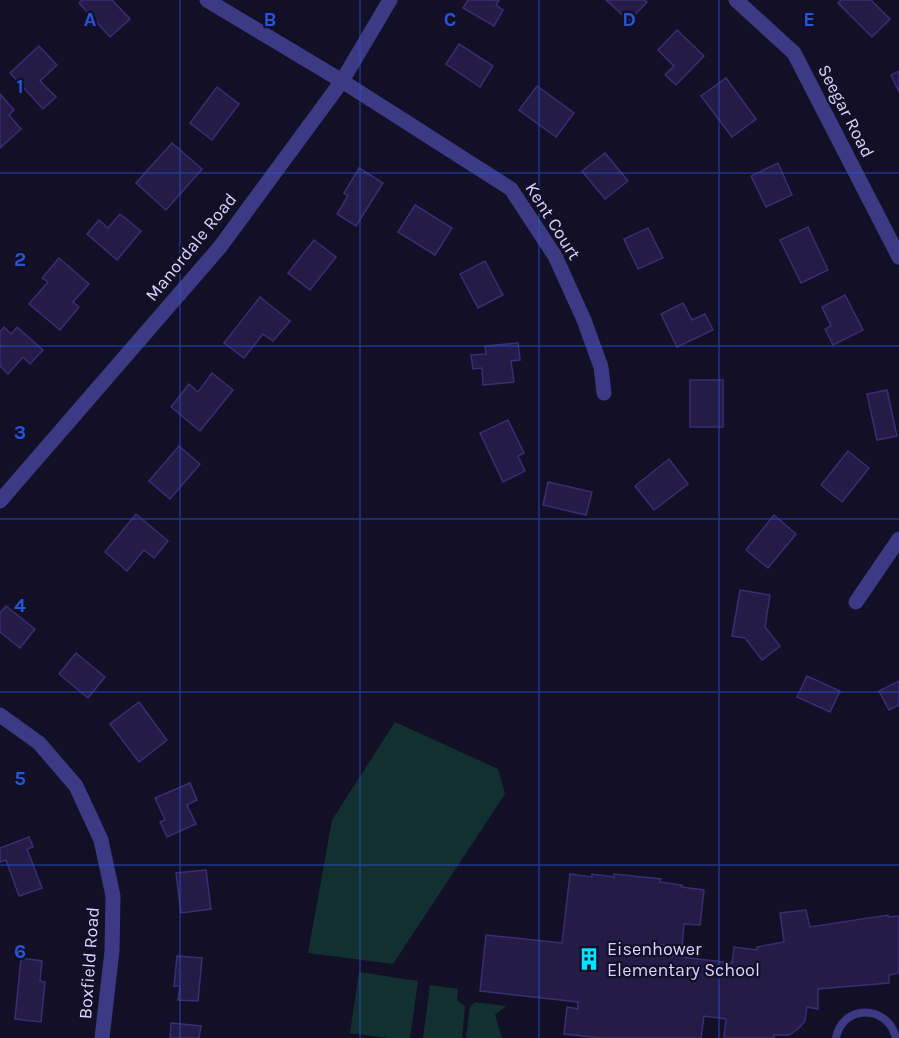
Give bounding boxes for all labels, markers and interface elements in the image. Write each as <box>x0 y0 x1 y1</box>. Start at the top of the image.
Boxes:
text: A <box>84 8 97 31</box>
text: B <box>264 8 276 31</box>
text: C <box>444 8 456 31</box>
text: D <box>622 8 636 31</box>
text: E <box>803 8 815 31</box>
street label: Seegar Road <box>813 61 879 161</box>
text: 1 <box>16 75 24 98</box>
street label: Kent Court <box>521 178 586 264</box>
street label: Manordale Road <box>141 188 241 306</box>
text: 2 <box>14 248 26 271</box>
text: 3 <box>14 421 26 444</box>
text: 4 <box>14 594 26 617</box>
text: 5 <box>14 767 26 790</box>
street label: Boxfield Road <box>74 906 104 1020</box>
place label: Eisenhower Elementary School <box>607 938 760 981</box>
text: 6 <box>14 940 26 963</box>
building icon: Eisenhower Elementary School <box>576 946 602 972</box>

